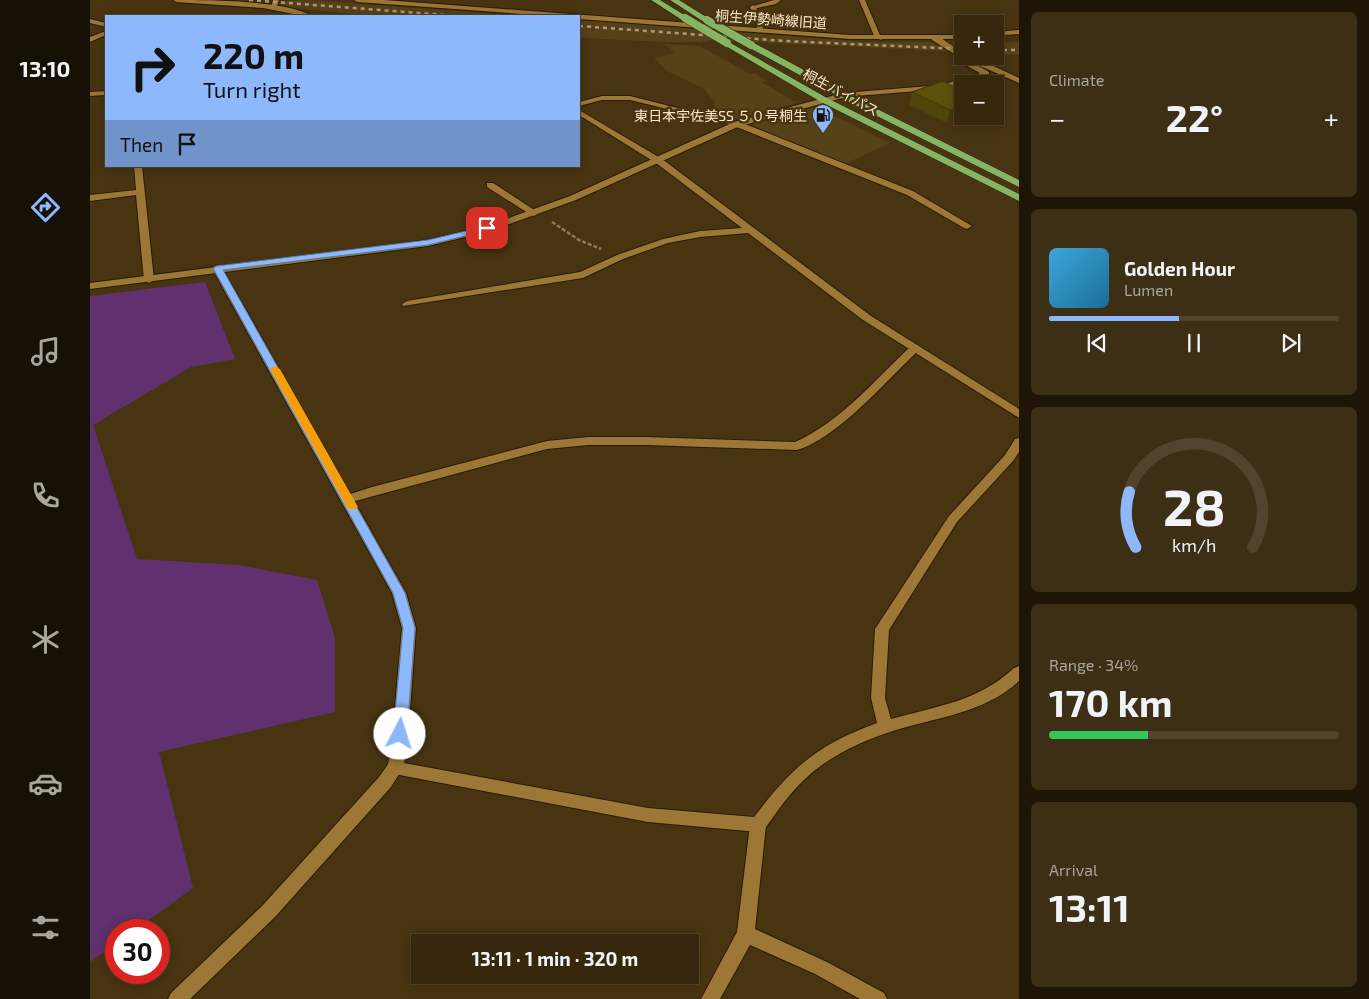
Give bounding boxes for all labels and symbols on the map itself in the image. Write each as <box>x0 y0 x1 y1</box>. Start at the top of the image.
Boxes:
street label: 桐生伊勢崎線旧道 <box>715 7 827 31</box>
street label: 桐生バイパス <box>800 65 882 119</box>
fuel station icon: 東日本宇佐美SS ５０号桐生 <box>811 103 835 134</box>
place label: 東日本宇佐美SS ５０号桐生 <box>634 107 807 124</box>
pin <box>466 207 508 249</box>
position arrow <box>373 707 425 759</box>
speed limit sign: 30 <box>105 919 170 984</box>

